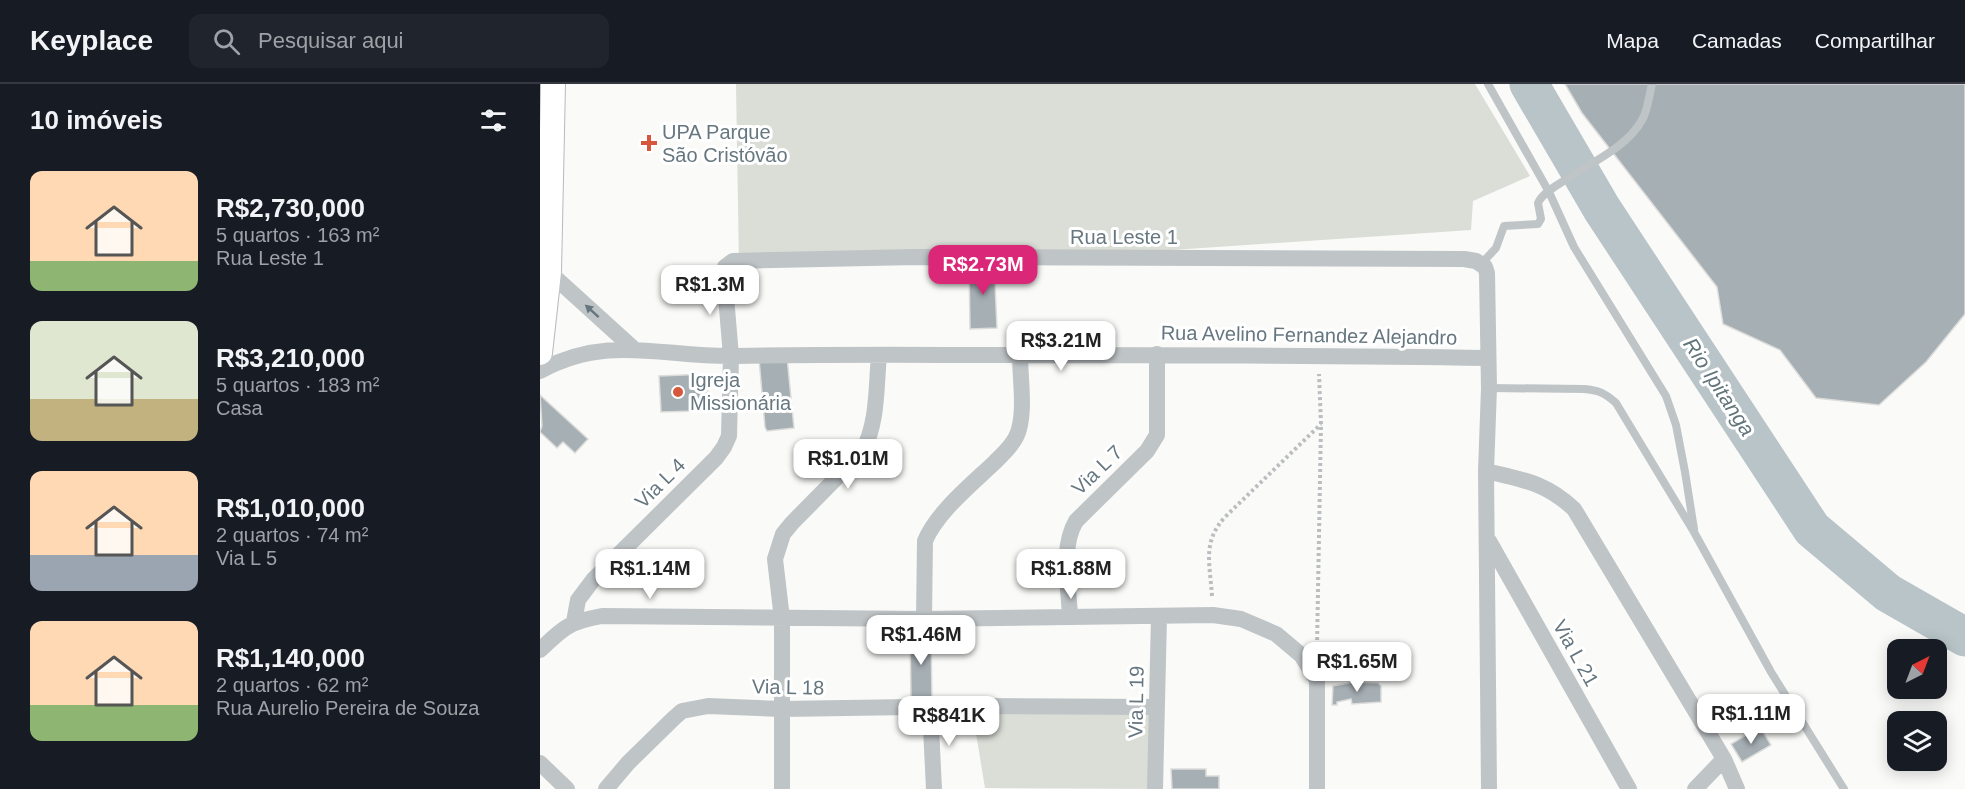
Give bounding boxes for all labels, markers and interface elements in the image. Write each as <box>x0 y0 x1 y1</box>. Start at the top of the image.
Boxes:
search box <box>189 14 609 68</box>
text: Keyplace <box>30 25 153 56</box>
icon: search <box>210 25 243 58</box>
text: Pesquisar aqui <box>258 28 404 53</box>
text: Mapa <box>1606 29 1659 52</box>
text: Camadas <box>1692 29 1782 52</box>
text: Compartilhar <box>1815 29 1935 52</box>
icon: filters <box>477 104 510 137</box>
text: 10 imóveis <box>30 105 163 135</box>
place label: UPA Parque São Cristóvão <box>662 121 788 166</box>
marker: UPA Parque São Cristóvão <box>640 134 658 152</box>
text: R$2,730,000 <box>216 193 365 223</box>
icon: home <box>78 195 150 267</box>
text: 5 quartos · 163 m² <box>216 224 379 246</box>
street label: Rua Leste 1 <box>1070 226 1178 248</box>
pin: R$2.73M <box>928 245 1038 296</box>
text: Rua Leste 1 <box>216 247 324 269</box>
text: R$2.73M <box>942 253 1024 275</box>
pin: R$1.3M <box>661 265 759 316</box>
text: R$1.3M <box>675 273 745 295</box>
one-way arrow <box>585 305 600 318</box>
pin: R$3.21M <box>1006 321 1116 372</box>
street label: Rua Avelino Fernandez Alejandro <box>1161 321 1457 349</box>
text: R$3.21M <box>1020 329 1102 351</box>
water label: Rio Ipitanga <box>1679 333 1760 440</box>
text: R$3,210,000 <box>216 343 365 373</box>
icon: home <box>78 345 150 417</box>
place label: Igreja Missionária <box>690 369 792 414</box>
text: 5 quartos · 183 m² <box>216 374 379 396</box>
marker: Igreja Missionária <box>671 385 685 399</box>
text: Casa <box>216 397 263 419</box>
pin: R$1.01M <box>793 439 903 490</box>
street label: Via L 7 <box>1067 441 1127 499</box>
text: R$1.01M <box>807 447 889 469</box>
street label: Via L 4 <box>631 454 689 512</box>
text: R$1,010,000 <box>216 493 365 523</box>
icon: home <box>78 495 150 567</box>
text: 2 quartos · 74 m² <box>216 524 368 546</box>
text: Via L 5 <box>216 547 277 569</box>
pin: R$1.14M <box>595 549 705 600</box>
pin: R$1.88M <box>1016 549 1126 600</box>
text: R$1.14M <box>609 557 691 579</box>
text: R$1.88M <box>1030 557 1112 579</box>
pin: R$1.46M <box>866 615 976 666</box>
street label: Via L 21 <box>1549 616 1603 690</box>
text: R$1.46M <box>880 623 962 645</box>
north arrow <box>1887 639 1947 699</box>
map controls <box>1887 639 1947 771</box>
pin: R$1.65M <box>1302 642 1412 693</box>
text: R$1,140,000 <box>216 643 365 673</box>
icon: home <box>78 645 150 717</box>
text: R$1.65M <box>1316 650 1398 672</box>
street label: Via L 19 <box>1124 666 1148 738</box>
text: 2 quartos · 62 m² <box>216 674 368 696</box>
street label: Via L 18 <box>752 675 824 699</box>
pin: R$1.11M <box>1696 694 1806 745</box>
pin: R$841K <box>900 696 998 747</box>
text: Rua Aurelio Pereira de Souza <box>216 697 480 719</box>
text: R$1.11M <box>1711 702 1791 724</box>
text: R$841K <box>912 704 986 726</box>
button: layers <box>1887 711 1947 771</box>

